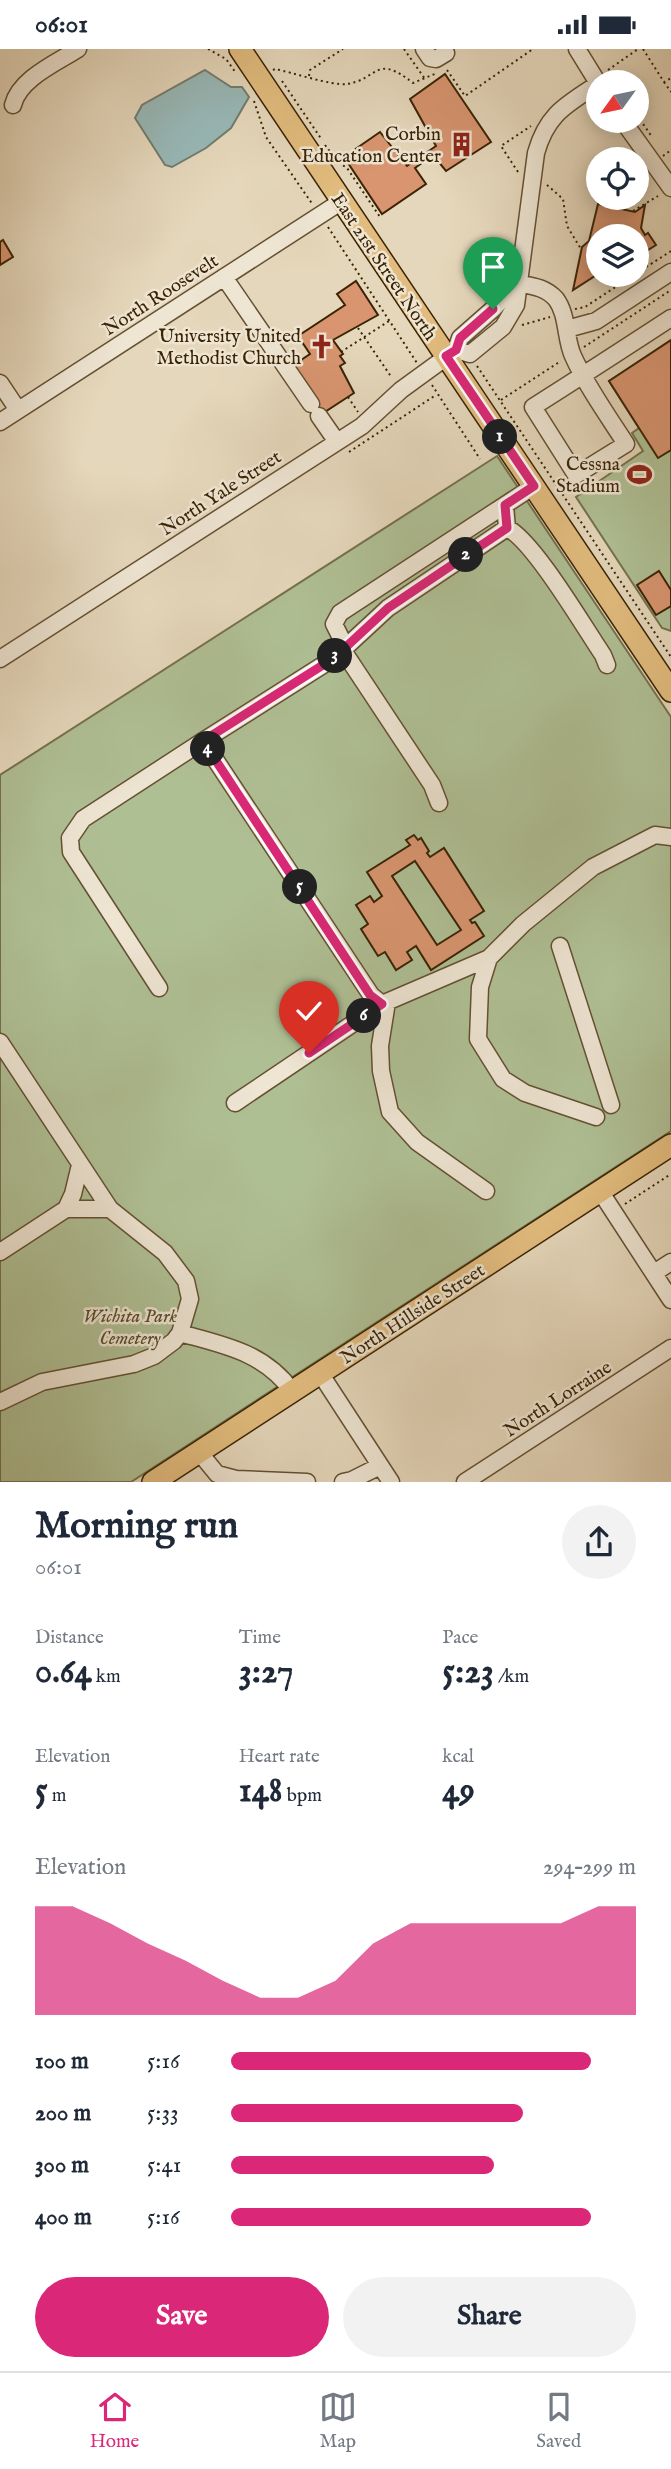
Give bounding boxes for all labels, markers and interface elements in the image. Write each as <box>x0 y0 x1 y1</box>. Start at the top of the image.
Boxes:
text: 06:01 <box>35 8 88 41</box>
north arrow <box>586 70 649 133</box>
map controls <box>586 70 649 287</box>
place label: Corbin Education Center <box>301 123 441 169</box>
building icon: Corbin Education Center <box>447 130 475 158</box>
button: locate <box>586 147 649 210</box>
street label: East 21st Street North <box>325 189 442 346</box>
button: layers <box>586 224 649 287</box>
pin <box>463 237 523 309</box>
icon: arrive <box>474 248 512 286</box>
street label: North Roosevelt <box>99 249 224 342</box>
place label: University United Methodist Church <box>157 325 302 371</box>
church icon: University United Methodist Church <box>307 332 335 360</box>
pin: 1 <box>482 419 518 455</box>
text: 1 <box>496 424 503 448</box>
street label: North Yale Street <box>156 445 287 542</box>
place label: Cessna Stadium <box>556 453 621 499</box>
sports icon: Cessna Stadium <box>626 460 654 488</box>
pin: 2 <box>448 538 484 573</box>
text: 2 <box>461 542 470 566</box>
pin: 3 <box>318 639 352 673</box>
text: 3 <box>331 643 338 667</box>
pin: 4 <box>190 731 226 767</box>
text: 4 <box>203 736 212 760</box>
pin: 5 <box>282 869 318 905</box>
text: 5 <box>296 874 303 898</box>
pin <box>279 981 339 1053</box>
icon: check <box>290 992 328 1030</box>
pin: 6 <box>346 999 382 1033</box>
text: 6 <box>359 1003 368 1027</box>
street label: North Hillside Street <box>336 1259 490 1370</box>
park label: Wichita Park Cemetery <box>83 1305 177 1351</box>
street label: North Lorraine <box>500 1356 617 1443</box>
text: Morning run <box>35 1503 238 1551</box>
button: share <box>562 1505 636 1579</box>
text: 06:01 <box>35 1553 82 1582</box>
text: Distance <box>35 1626 104 1650</box>
text: Time <box>239 1626 281 1650</box>
text: Pace <box>442 1626 478 1650</box>
text: 0.64 <box>35 1650 92 1695</box>
text: 3:27 <box>239 1650 293 1695</box>
text: 5:23 <box>442 1650 494 1695</box>
text: km <box>92 1665 121 1689</box>
text: /km <box>494 1665 529 1689</box>
text: Elevation <box>35 1745 110 1769</box>
text: Heart rate <box>239 1745 320 1769</box>
text: kcal <box>442 1745 474 1769</box>
text: 5 <box>35 1769 48 1814</box>
text: 148 <box>239 1769 283 1814</box>
text: 49 <box>442 1769 475 1814</box>
text: m <box>48 1784 67 1808</box>
text: bpm <box>283 1784 322 1808</box>
text: Elevation <box>35 1853 126 1882</box>
text: 294–299 m <box>543 1853 636 1882</box>
text: 100 m <box>35 2047 89 2076</box>
text: 5:16 <box>147 2047 180 2076</box>
text: 200 m <box>35 2099 91 2128</box>
text: 5:33 <box>147 2099 179 2128</box>
text: 300 m <box>35 2151 89 2180</box>
text: 5:41 <box>147 2151 181 2180</box>
text: 400 m <box>35 2203 92 2232</box>
text: 5:16 <box>147 2203 180 2232</box>
button: Save <box>35 2277 329 2357</box>
button: Share <box>343 2277 636 2357</box>
tab: Home <box>90 2388 139 2454</box>
tab: Map <box>319 2388 357 2454</box>
tab: Saved <box>536 2388 581 2454</box>

